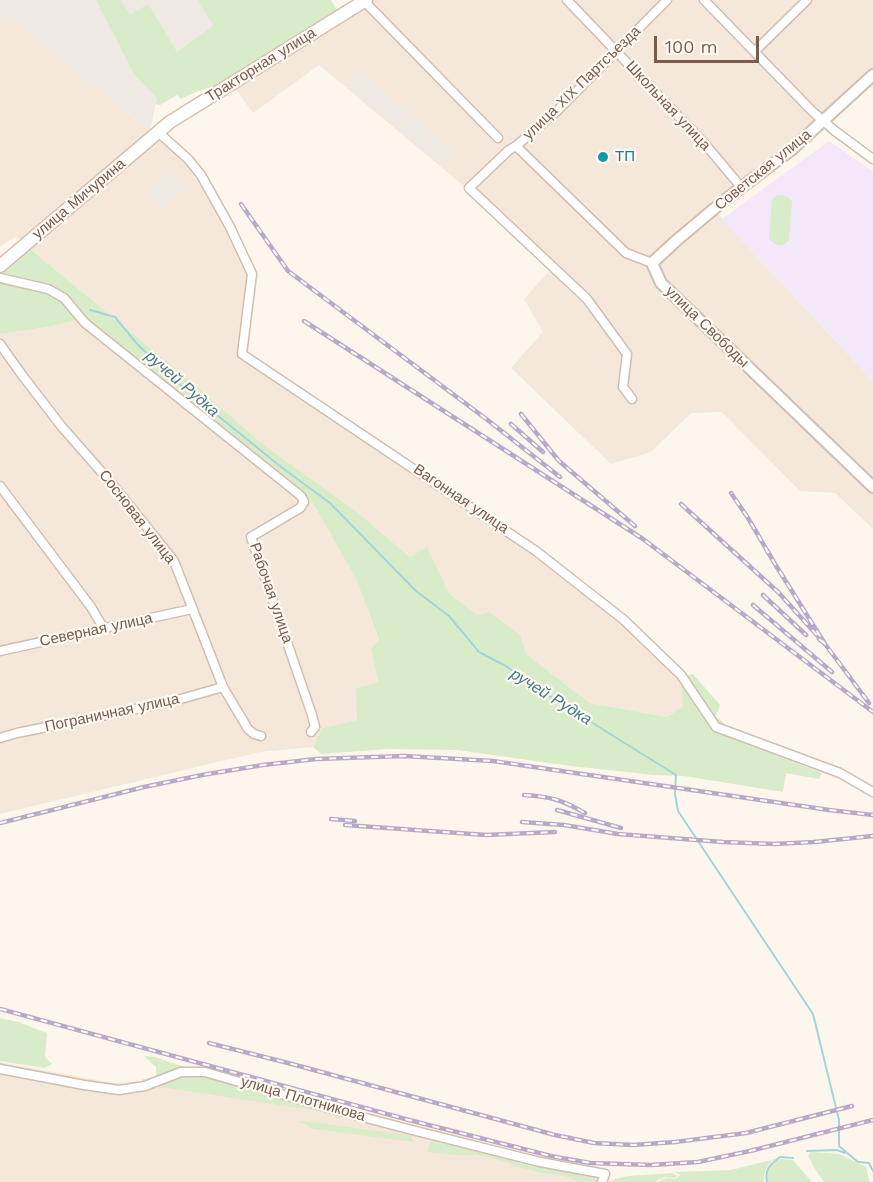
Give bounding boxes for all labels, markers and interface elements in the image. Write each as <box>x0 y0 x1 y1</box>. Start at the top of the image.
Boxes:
street label: улица XIX Партсъезда <box>520 22 644 144</box>
street label: Тракторная улица <box>203 24 319 106</box>
scale bar <box>657 24 762 62</box>
text: 100 m <box>665 36 718 57</box>
street label: Школьная улица <box>622 57 714 155</box>
street label: Советская улица <box>711 126 815 214</box>
place label: ТП <box>615 148 635 166</box>
marker: ТП <box>596 150 610 164</box>
street label: улица Мичурина <box>29 155 129 243</box>
street label: улица Свободы <box>661 283 753 371</box>
water label: ручей Рудка <box>141 347 223 421</box>
street label: Вагонная улица <box>410 460 512 538</box>
street label: Сосновая улица <box>95 467 179 567</box>
street label: Рабочая улица <box>245 540 297 646</box>
street label: Северная улица <box>38 609 154 651</box>
water label: ручей Рудка <box>507 665 595 729</box>
street label: Пограничная улица <box>43 690 181 736</box>
street label: улица Плотникова <box>239 1073 367 1125</box>

